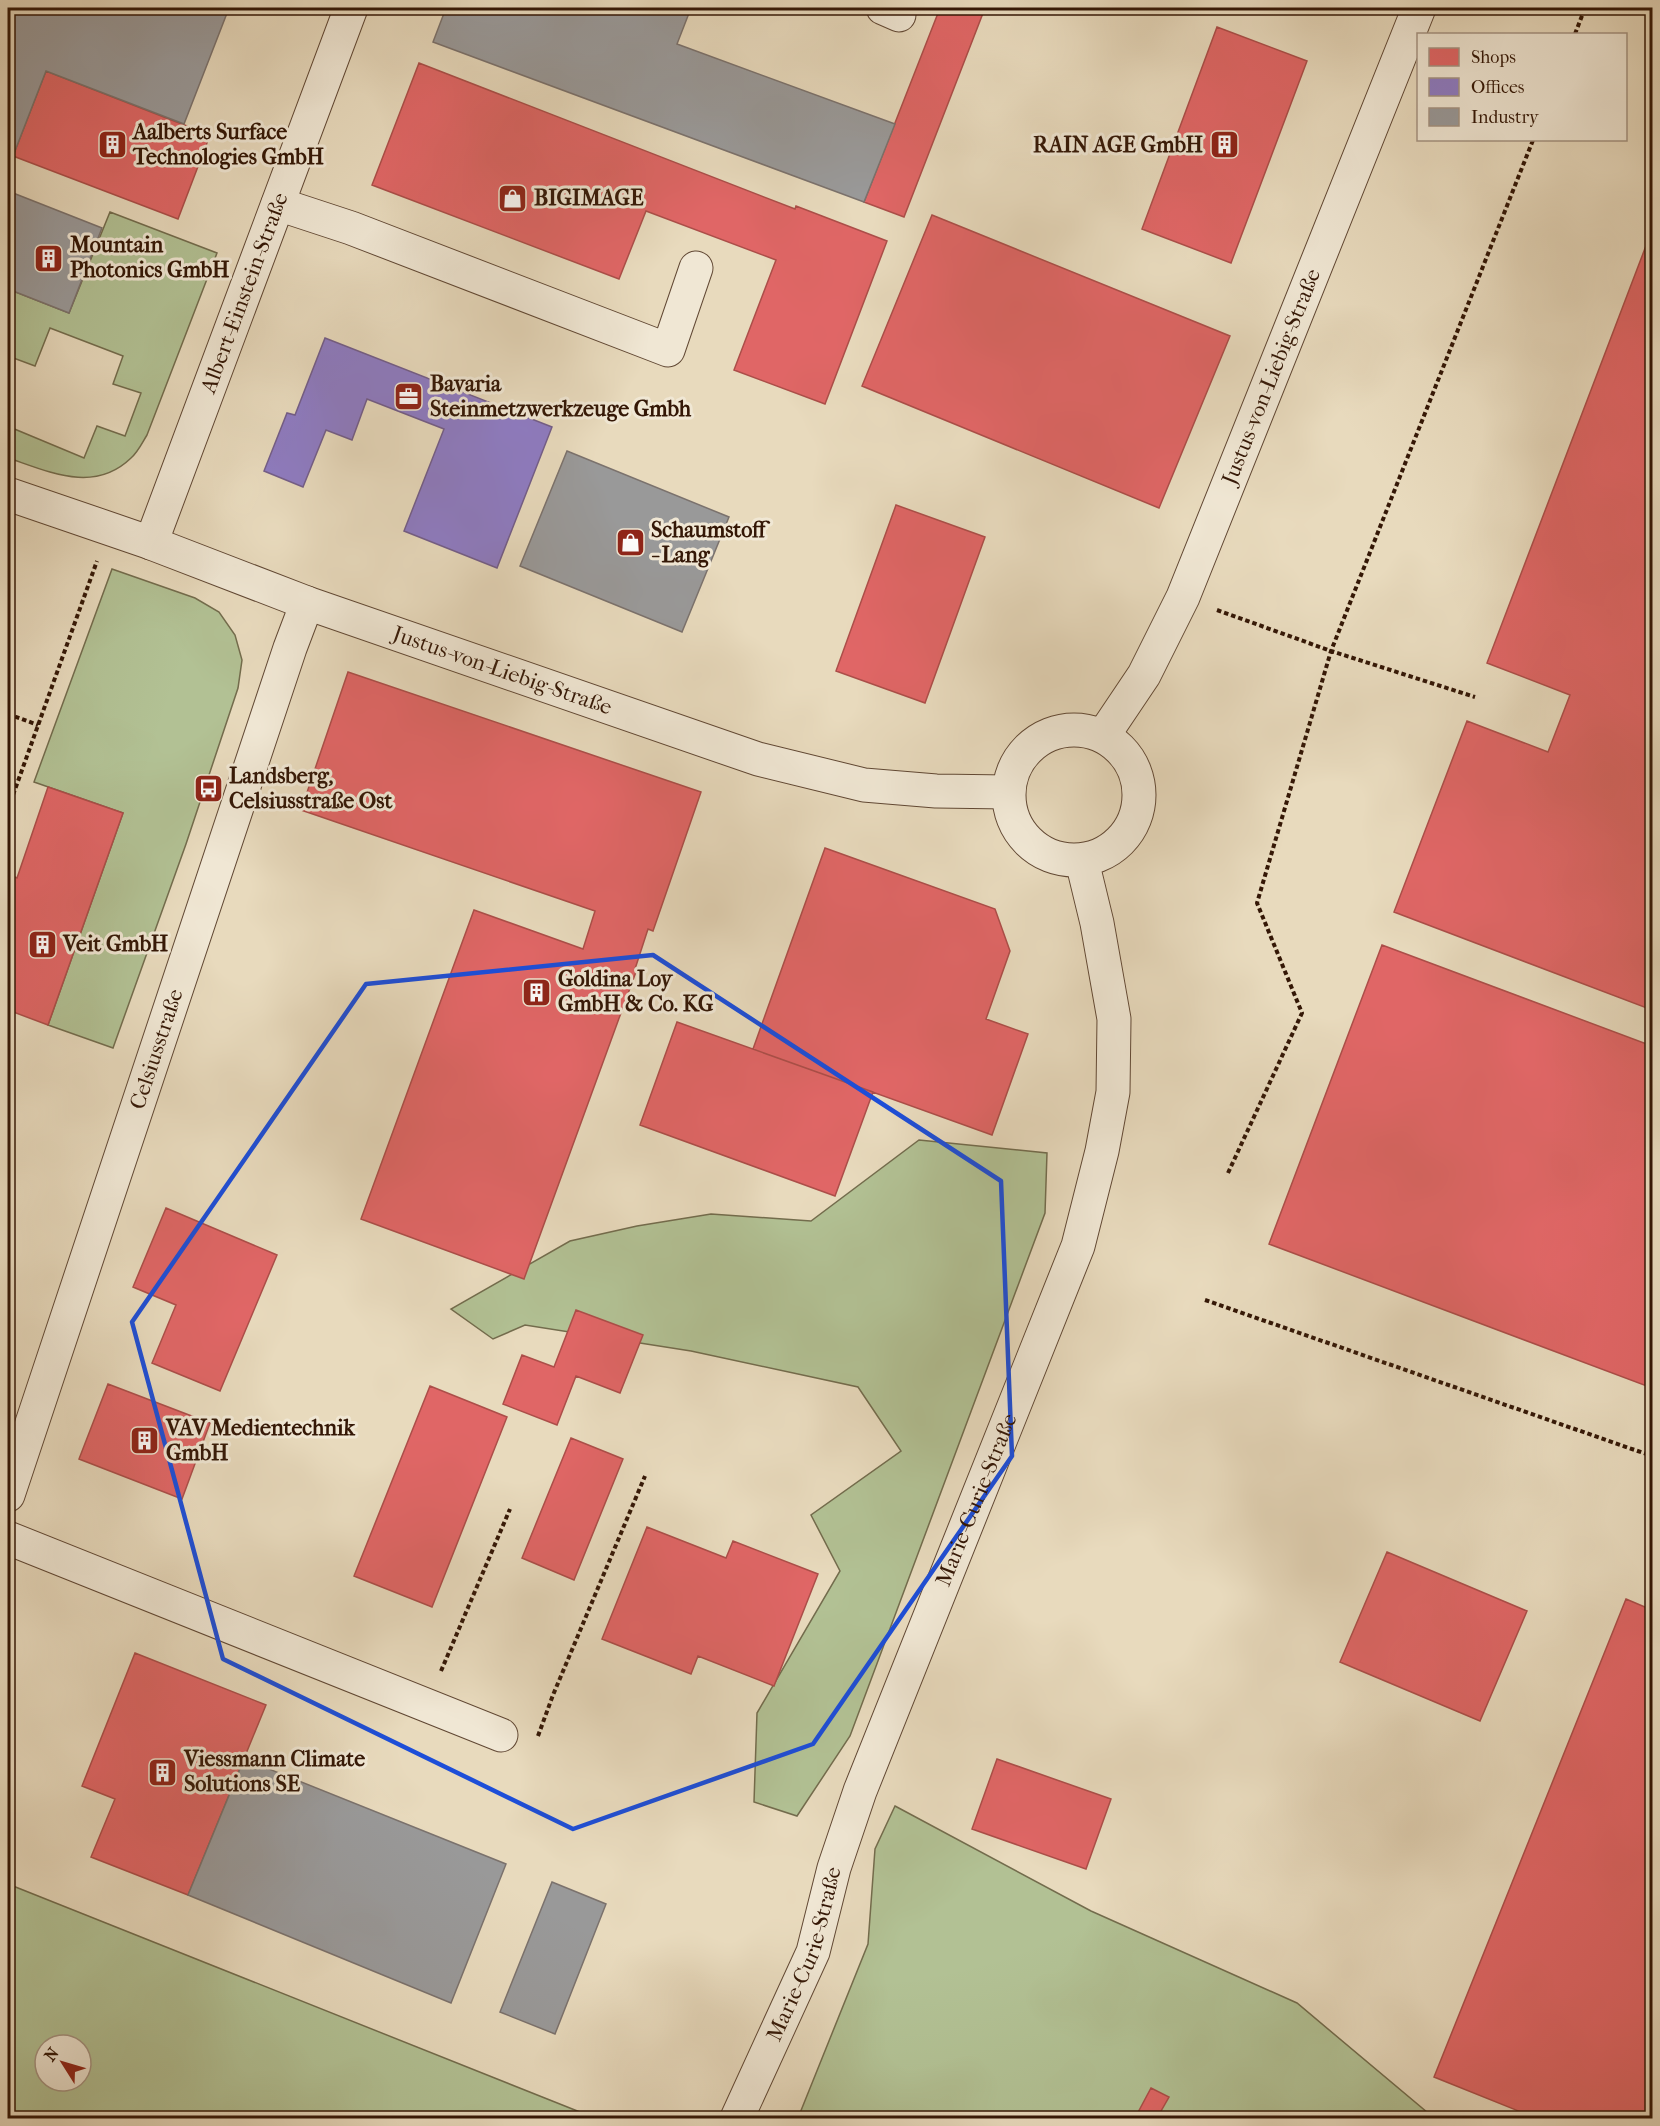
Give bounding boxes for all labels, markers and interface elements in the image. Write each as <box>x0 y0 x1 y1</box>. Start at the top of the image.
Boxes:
legend <box>1417 33 1627 141</box>
text: Shops <box>1471 47 1516 68</box>
text: Offices <box>1471 77 1525 98</box>
text: Industry <box>1471 107 1540 128</box>
place label: Aalberts Surface Technologies GmbH <box>131 119 324 170</box>
building icon: Aalberts Surface Technologies GmbH <box>96 129 128 161</box>
building icon: RAIN AGE GmbH <box>1208 129 1240 161</box>
place label: RAIN AGE GmbH <box>1033 132 1204 158</box>
shop icon: BIGIMAGE <box>497 182 529 214</box>
place label: BIGIMAGE <box>534 185 644 211</box>
street label: Albert-Einstein-Straße <box>195 189 294 398</box>
place label: Mountain Photonics GmbH <box>69 232 230 283</box>
building icon: Mountain Photonics GmbH <box>33 242 65 274</box>
street label: Justus-von-Liebig-Straße <box>1216 265 1326 490</box>
place label: Bavaria Steinmetzwerkzeuge Gmbh <box>430 371 692 422</box>
office icon: Bavaria Steinmetzwerkzeuge Gmbh <box>393 381 425 413</box>
place label: Schaumstoff - Lang <box>651 517 770 568</box>
shop icon: Schaumstoff - Lang <box>614 527 646 559</box>
street label: Justus-von-Liebig-Straße <box>387 620 615 721</box>
place label: Landsberg, Celsiusstraße Ost <box>229 763 393 814</box>
bus stop icon: Landsberg, Celsiusstraße Ost <box>192 773 224 805</box>
building icon: Veit GmbH <box>26 928 58 960</box>
place label: Veit GmbH <box>62 931 169 957</box>
place label: Goldina Loy GmbH & Co. KG <box>558 966 714 1017</box>
building icon: Goldina Loy GmbH & Co. KG <box>521 976 553 1008</box>
street label: Celsiusstraße <box>124 985 189 1113</box>
street label: Marie-Curie-Straße <box>930 1410 1023 1590</box>
place label: VAV Medientechnik GmbH <box>165 1415 356 1466</box>
building icon: VAV Medientechnik GmbH <box>129 1425 161 1457</box>
place label: Viessmann Climate Solutions SE <box>183 1746 365 1797</box>
building icon: Viessmann Climate Solutions SE <box>147 1756 179 1788</box>
street label: Marie-Curie-Straße <box>761 1864 847 2045</box>
north arrow <box>33 2033 93 2093</box>
text: N <box>40 2043 63 2065</box>

